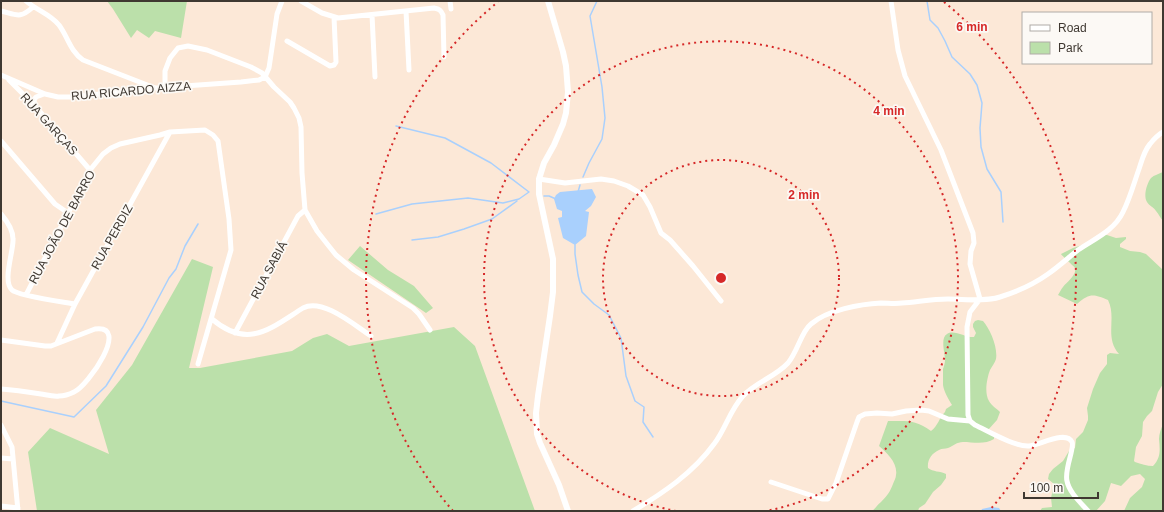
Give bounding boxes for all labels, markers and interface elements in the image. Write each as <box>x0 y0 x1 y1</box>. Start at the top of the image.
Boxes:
legend <box>1022 12 1152 64</box>
text: 6 min <box>956 20 988 34</box>
text: Road <box>1058 21 1087 35</box>
text: Park <box>1058 41 1084 55</box>
street label: RUA RICARDO AIZZA <box>71 79 191 103</box>
street label: RUA GARÇAS <box>17 90 81 158</box>
text: 4 min <box>873 104 905 118</box>
street label: RUA JOÃO DE BARRO <box>26 168 98 286</box>
text: 2 min <box>788 188 820 202</box>
street label: RUA PERDIZ <box>88 202 136 272</box>
street label: RUA SABIÁ <box>247 238 290 301</box>
centre of rings <box>714 271 728 285</box>
scale bar <box>1024 474 1098 500</box>
text: 100 m <box>1030 481 1063 495</box>

